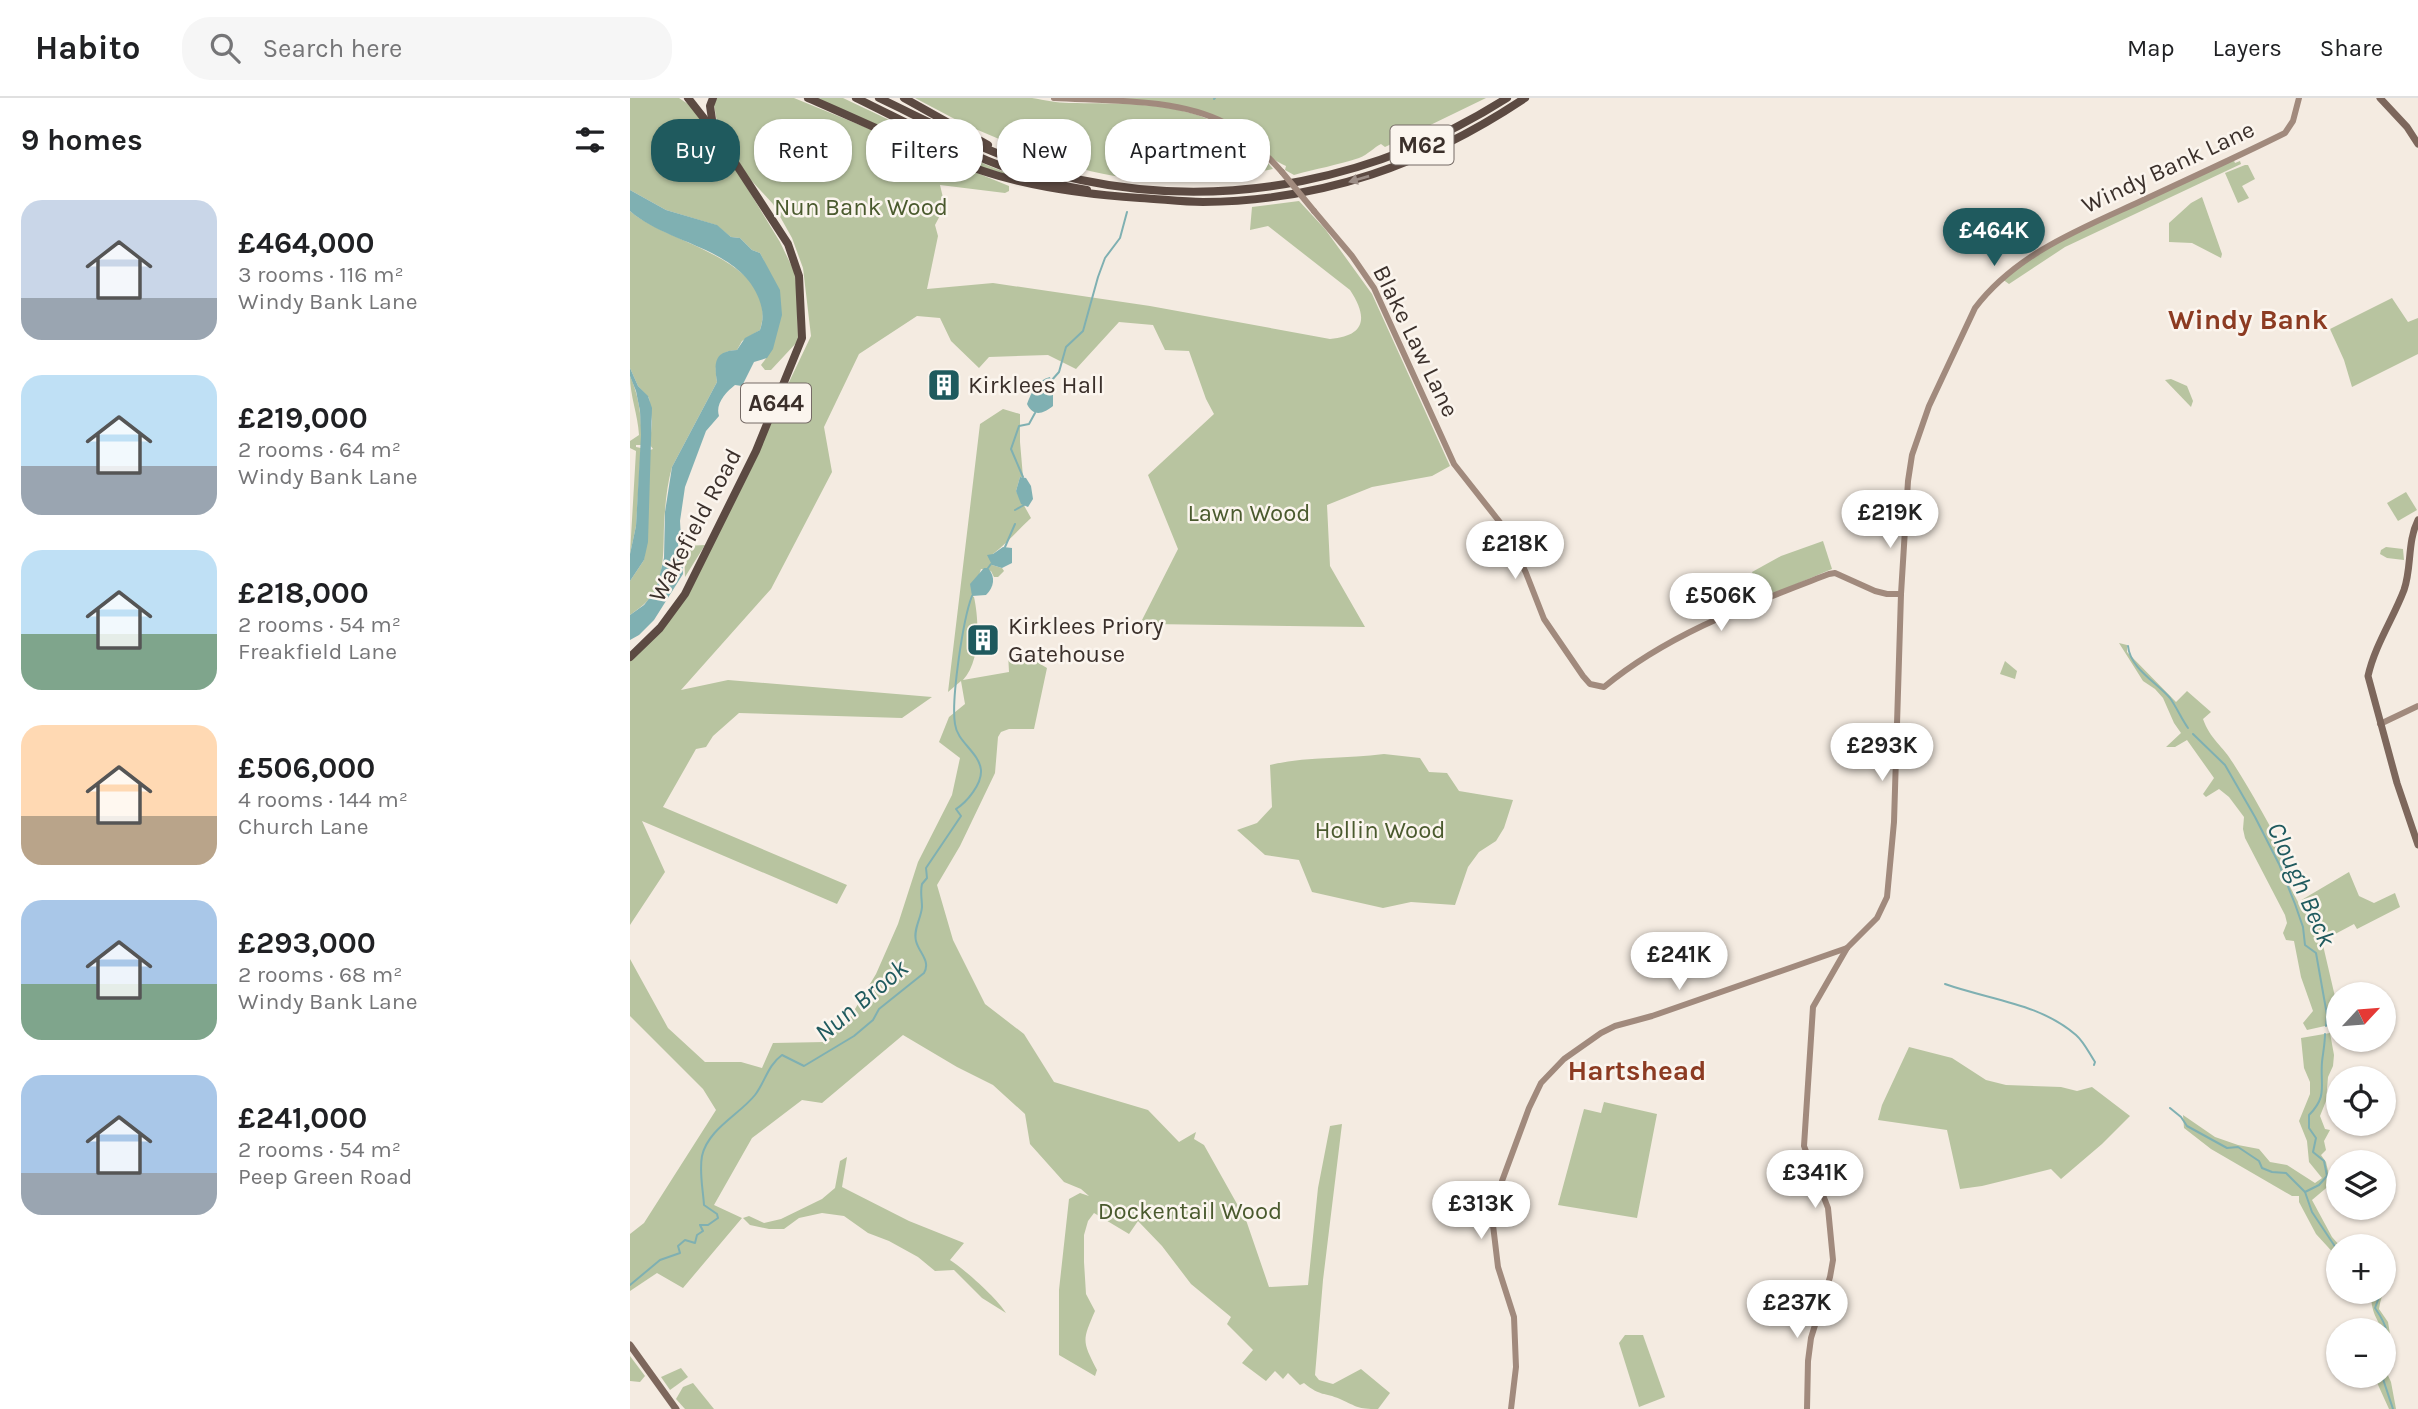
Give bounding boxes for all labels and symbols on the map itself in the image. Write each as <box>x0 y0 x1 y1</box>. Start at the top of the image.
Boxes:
street label: Windy Bank Lane <box>2077 115 2259 219</box>
road number: M62 <box>1390 126 1454 164</box>
one-way arrow <box>1349 175 1370 185</box>
park label: Nun Bank Wood <box>774 193 948 221</box>
pin: £464K <box>1945 208 2043 268</box>
street label: Blake Law Lane <box>1367 261 1465 421</box>
district label: Windy Bank <box>2168 303 2328 336</box>
building icon: Kirklees Hall <box>925 366 963 404</box>
place label: Kirklees Hall <box>968 371 1104 399</box>
road number: A644 <box>741 384 811 422</box>
street label: Wakefield Road <box>643 444 747 606</box>
pin: £219K <box>1841 490 1939 550</box>
park label: Lawn Wood <box>1187 499 1311 527</box>
pin: £218K <box>1466 522 1564 581</box>
pin: £506K <box>1672 574 1770 633</box>
place label: Kirklees Priory Gatehouse <box>1008 612 1164 668</box>
building icon: Kirklees Priory Gatehouse <box>964 621 1002 659</box>
pin: £293K <box>1833 724 1931 783</box>
park label: Hollin Wood <box>1314 816 1446 844</box>
water label: Clough Beck <box>2260 817 2343 952</box>
pin: £241K <box>1630 932 1728 992</box>
water label: Nun Brook <box>808 952 915 1048</box>
north arrow <box>2326 982 2396 1052</box>
district label: Hartshead <box>1568 1054 1706 1087</box>
pin: £341K <box>1766 1150 1864 1210</box>
pin: £313K <box>1432 1182 1530 1241</box>
park label: Dockentail Wood <box>1098 1197 1282 1225</box>
pin: £237K <box>1748 1280 1846 1340</box>

